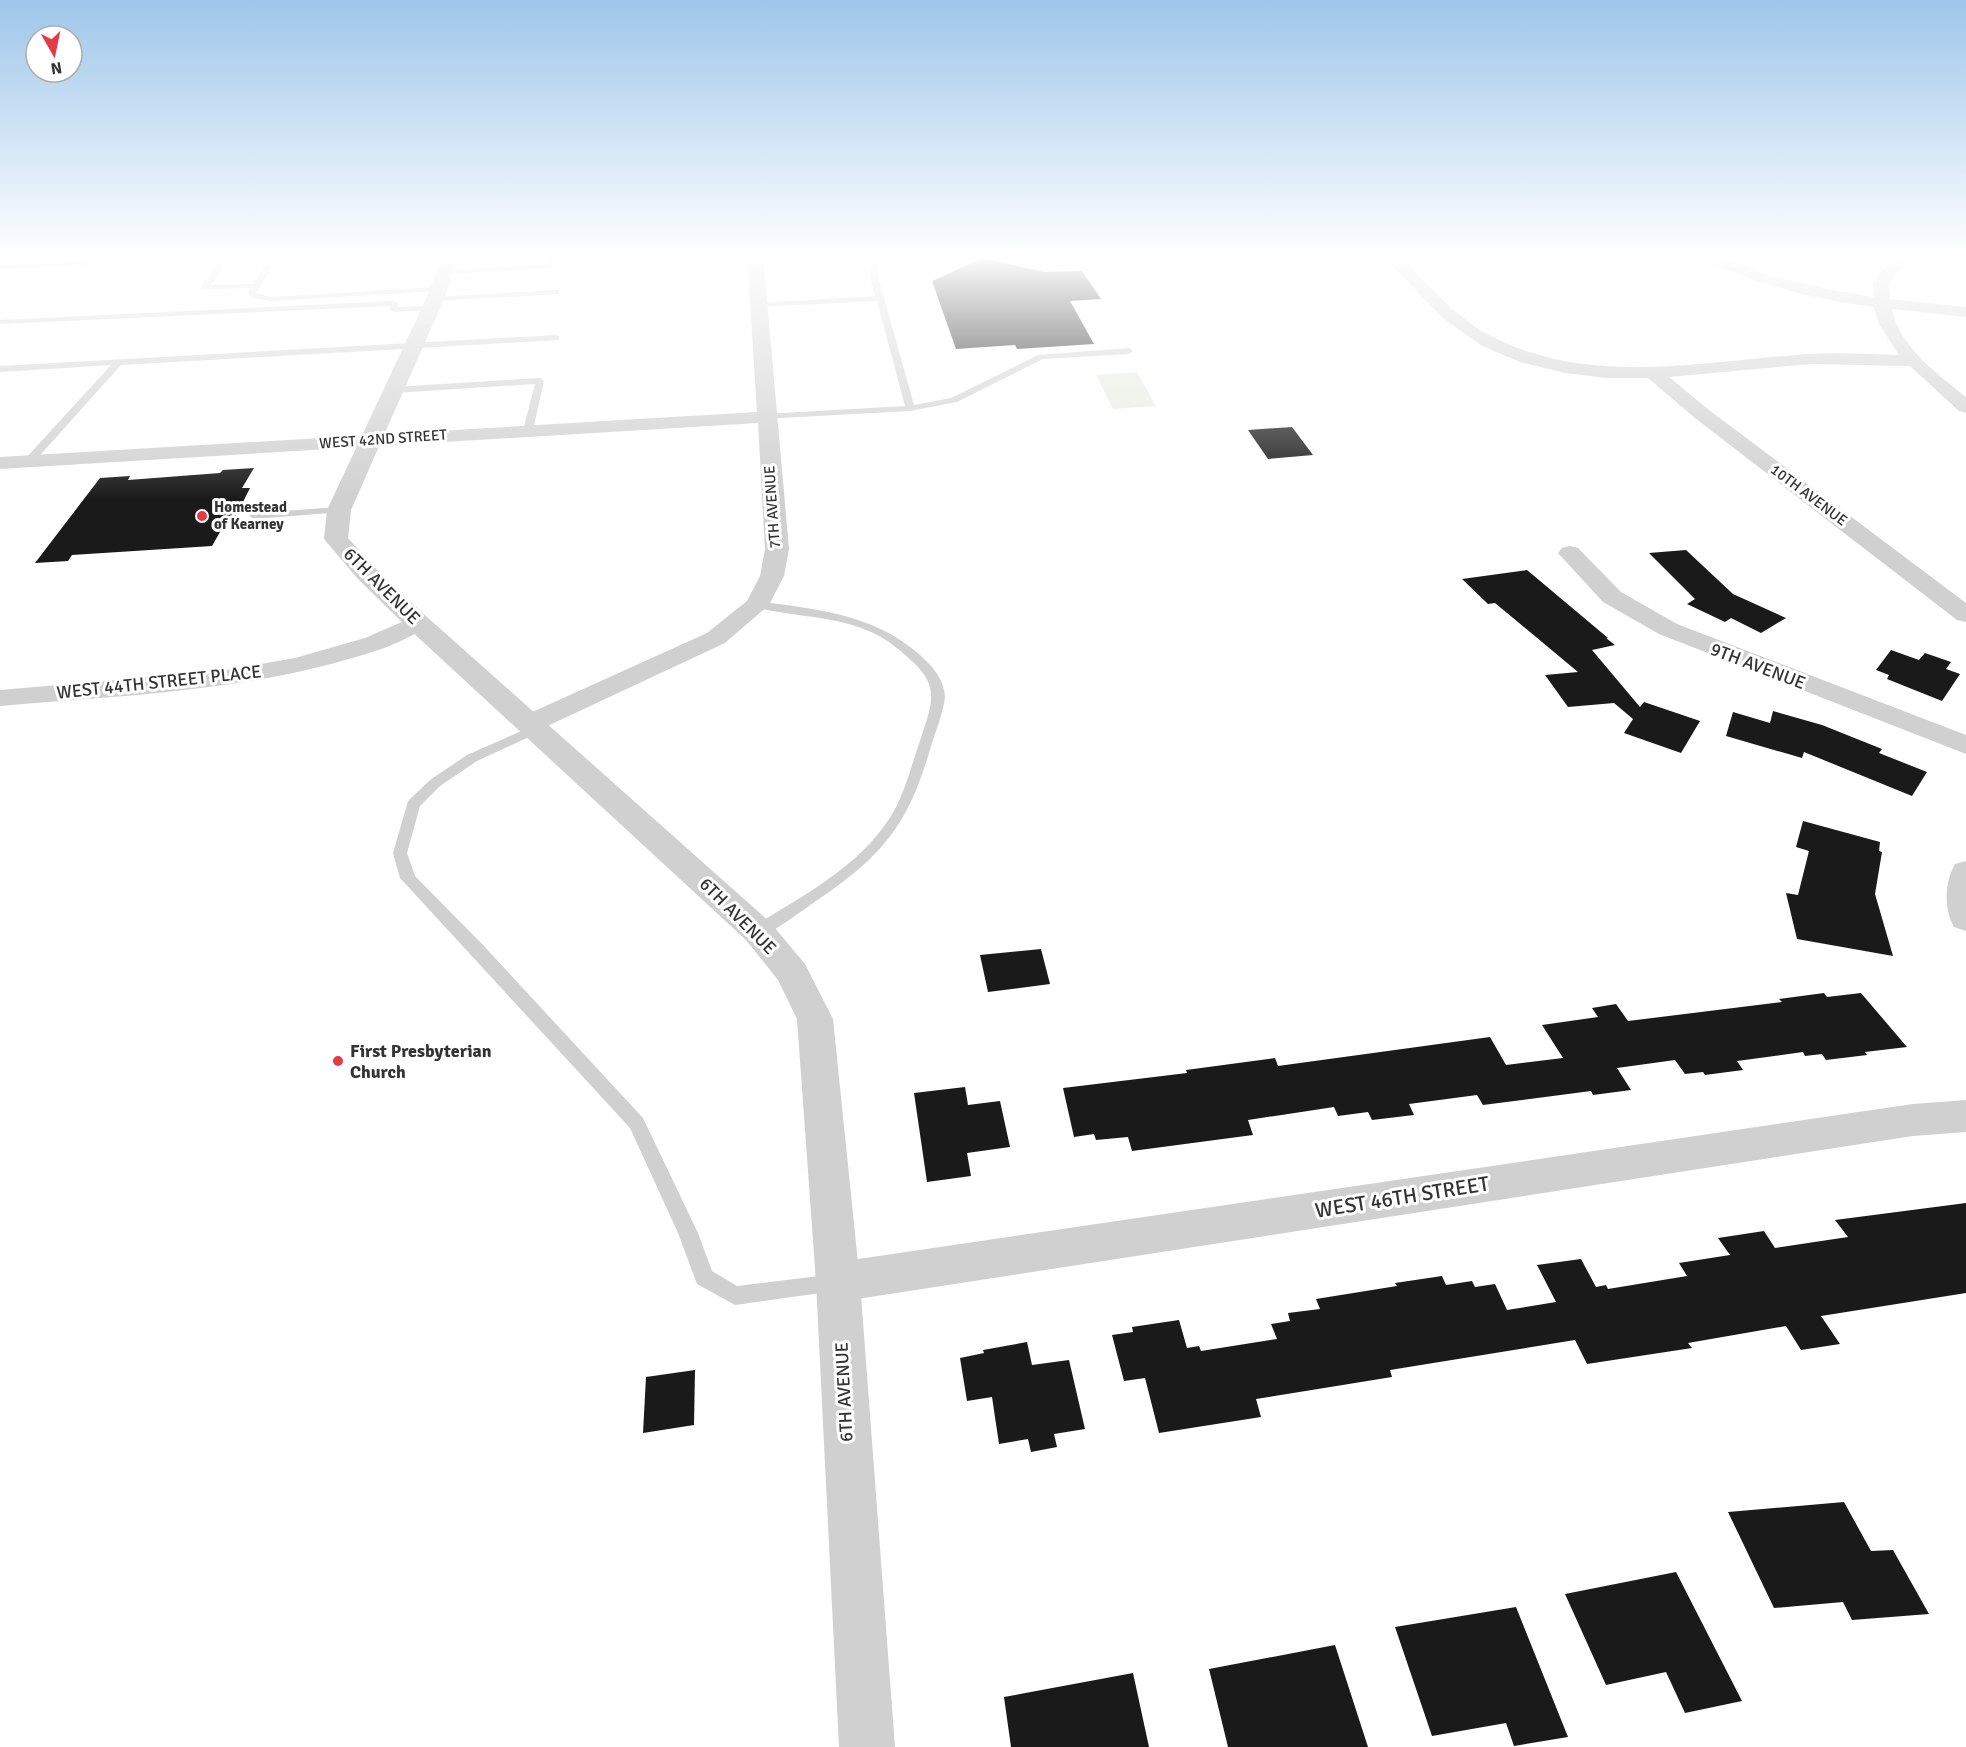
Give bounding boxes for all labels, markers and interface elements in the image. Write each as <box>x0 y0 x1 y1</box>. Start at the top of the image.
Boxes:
north arrow <box>24 24 84 84</box>
text: N <box>49 57 63 79</box>
street label: WEST 42ND STREET <box>319 426 448 452</box>
street label: 10TH AVENUE <box>1767 460 1851 530</box>
street label: 7TH AVENUE <box>760 465 784 549</box>
place label: Homestead of Kearney <box>214 498 287 533</box>
marker: Homestead of Kearney <box>195 509 209 523</box>
street label: 6TH AVENUE <box>339 543 425 629</box>
street label: 9TH AVENUE <box>1707 638 1809 694</box>
street label: WEST 44TH STREET PLACE <box>55 660 263 704</box>
street label: 6TH AVENUE <box>695 873 781 959</box>
place label: First Presbyterian Church <box>350 1040 492 1083</box>
marker: First Presbyterian Church <box>331 1054 345 1068</box>
street label: WEST 46TH STREET <box>1313 1170 1491 1224</box>
street label: 6TH AVENUE <box>830 1342 858 1442</box>

